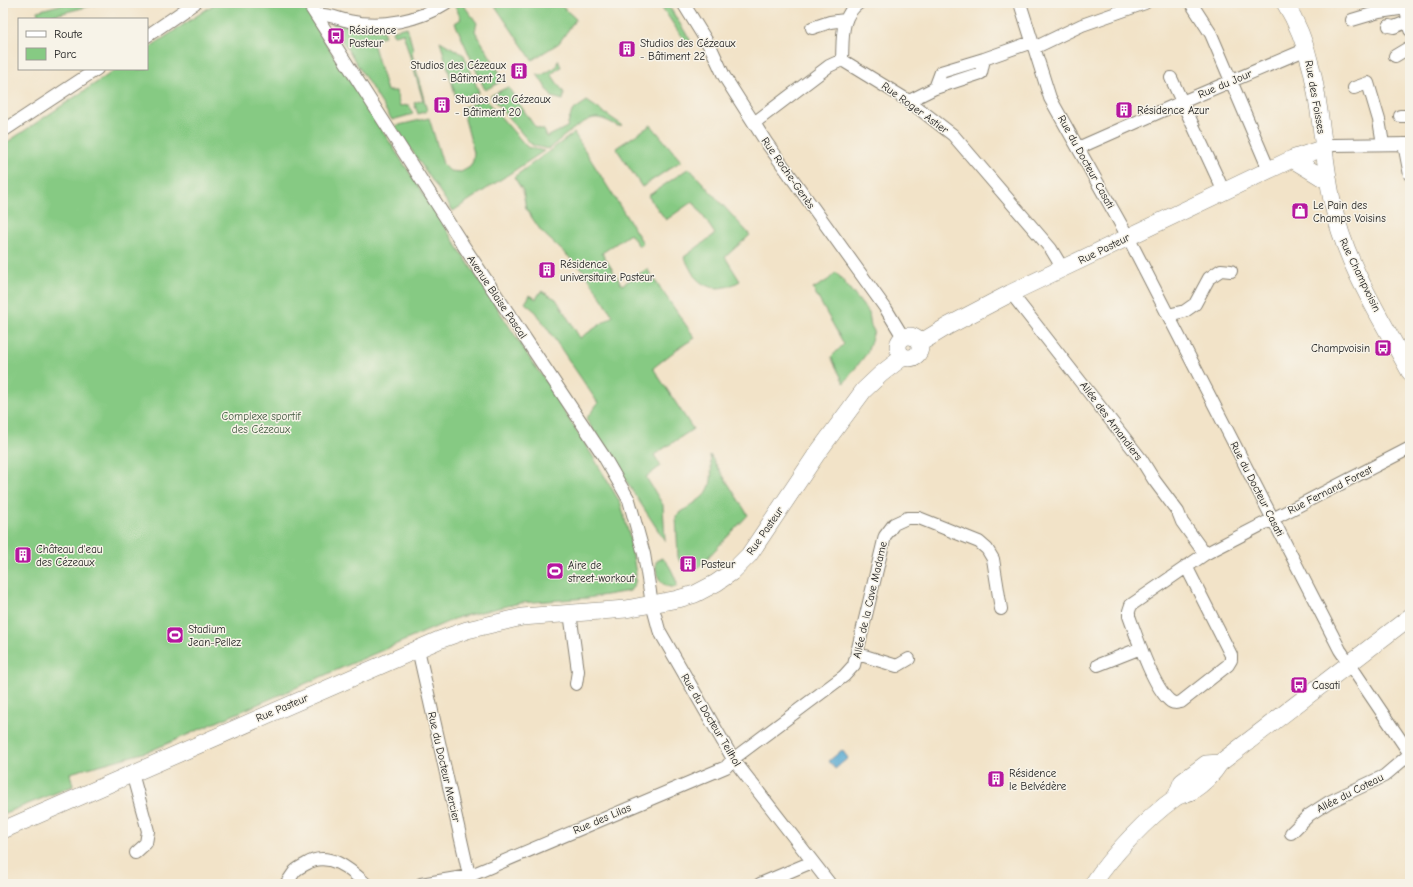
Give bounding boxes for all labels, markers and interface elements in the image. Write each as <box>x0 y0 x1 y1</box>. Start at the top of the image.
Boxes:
legend <box>18 18 148 70</box>
place label: Résidence Pasteur <box>349 24 397 50</box>
bus stop icon: Résidence Pasteur <box>326 26 346 46</box>
text: Route <box>54 27 83 41</box>
place label: Studios des Cézeaux - Bâtiment 22 <box>640 37 736 63</box>
building icon: Studios des Cézeaux - Bâtiment 22 <box>617 39 637 59</box>
text: Parc <box>54 47 77 61</box>
place label: Studios des Cézeaux - Bâtiment 21 <box>410 59 507 85</box>
street label: Rue des Foisses <box>1302 59 1328 135</box>
building icon: Studios des Cézeaux - Bâtiment 21 <box>509 61 529 81</box>
street label: Rue du Jour <box>1196 67 1255 101</box>
street label: Rue Roger Astier <box>879 79 951 137</box>
place label: Studios des Cézeaux - Bâtiment 20 <box>455 93 551 119</box>
building icon: Studios des Cézeaux - Bâtiment 20 <box>432 95 452 115</box>
building icon: Résidence Azur <box>1114 100 1134 120</box>
place label: Résidence Azur <box>1137 104 1210 117</box>
street label: Rue du Docteur Casati <box>1055 113 1117 211</box>
street label: Rue Roche-Genès <box>759 135 818 212</box>
place label: Le Pain des Champs Voisins <box>1313 199 1386 225</box>
shop icon: Le Pain des Champs Voisins <box>1290 201 1310 221</box>
street label: Rue Pasteur <box>1076 231 1132 267</box>
street label: Rue Champvoisin <box>1337 236 1383 314</box>
street label: Avenue Blaise Pascal <box>464 253 530 341</box>
place label: Résidence universitaire Pasteur <box>560 258 655 284</box>
building icon: Résidence universitaire Pasteur <box>537 260 557 280</box>
bus stop icon: Champvoisin <box>1373 338 1393 358</box>
place label: Champvoisin <box>1311 342 1370 355</box>
street label: Allée des Amandiers <box>1077 379 1145 463</box>
park label: Complexe sportif des Cézeaux <box>222 410 301 436</box>
street label: Rue du Docteur Casati <box>1227 439 1287 539</box>
street label: Rue Fernand Forest <box>1286 463 1375 517</box>
street label: Rue Pasteur <box>744 504 787 558</box>
street label: Allée de la Cave Madame <box>850 540 890 660</box>
place label: Château d'eau des Cézeaux <box>36 543 102 569</box>
building icon: Château d'eau des Cézeaux <box>13 545 33 565</box>
building icon: Pasteur <box>678 554 698 574</box>
place label: Pasteur <box>701 558 736 571</box>
place label: Aire de street-workout <box>568 559 636 585</box>
sports icon: Aire de street-workout <box>545 561 565 581</box>
place label: Stadium Jean-Pellez <box>188 623 241 649</box>
sports icon: Stadium Jean-Pellez <box>165 625 185 645</box>
street label: Rue du Docteur Teilhol <box>678 671 744 769</box>
bus stop icon: Casati <box>1289 675 1309 695</box>
place label: Casati <box>1312 679 1340 692</box>
street label: Rue Pasteur <box>254 691 311 725</box>
street label: Rue du Docteur Mercier <box>425 710 463 824</box>
place label: Résidence le Belvédère <box>1009 767 1067 793</box>
building icon: Résidence le Belvédère <box>986 769 1006 789</box>
street label: Allée du Coteau <box>1314 771 1386 815</box>
street label: Rue des Lilas <box>571 801 633 837</box>

